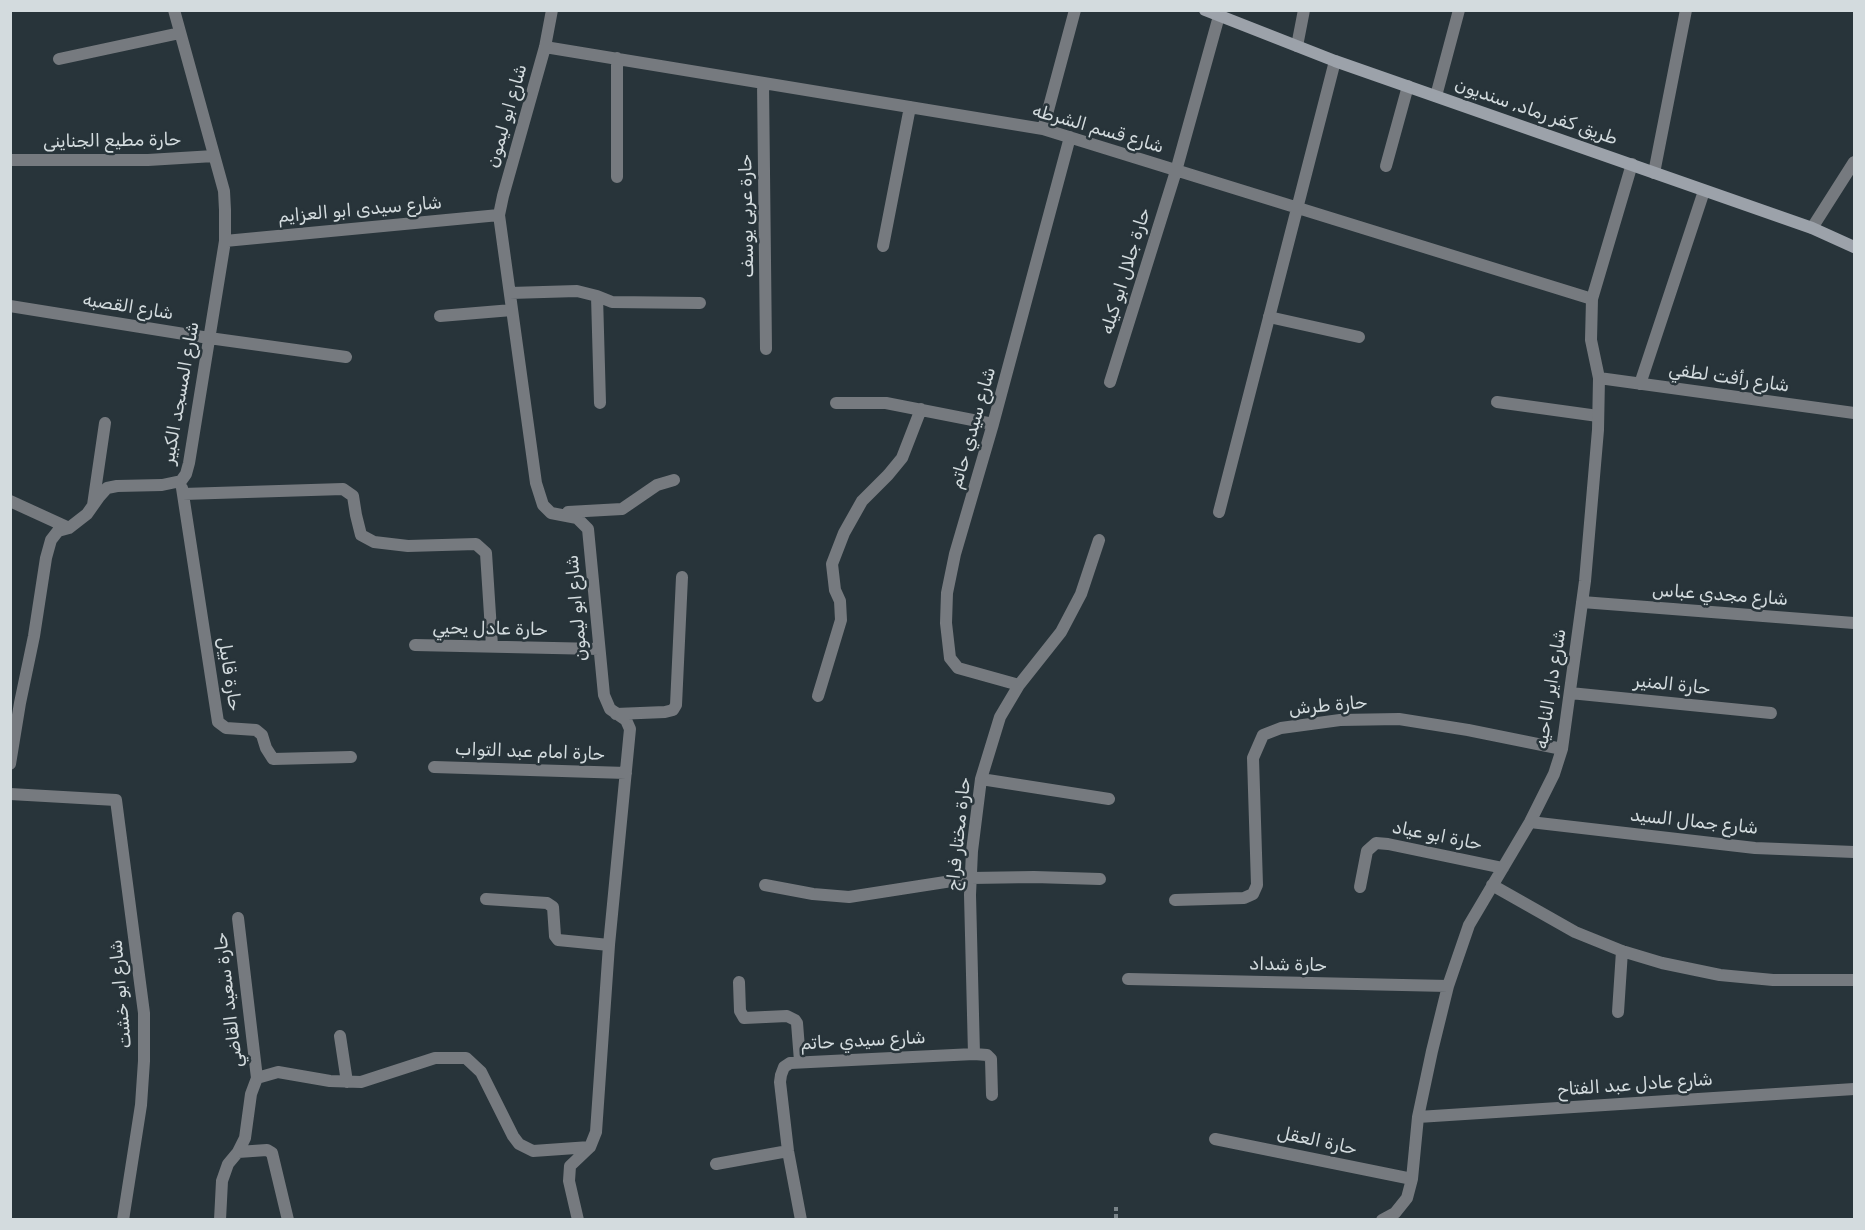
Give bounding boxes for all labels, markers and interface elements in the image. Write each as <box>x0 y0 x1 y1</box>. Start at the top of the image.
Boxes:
street label: شارع ابو ليمون <box>482 62 532 170</box>
street label: طريق كفر رماد, سنديون <box>1452 74 1620 150</box>
street label: شارع قسم الشرطه <box>1030 100 1166 158</box>
street label: حارة مطيع الجناينى <box>43 129 181 153</box>
street label: حارة عربى يوسف <box>735 154 759 278</box>
street label: شارع سيدى ابو العزايم <box>277 192 443 228</box>
street label: حارة جلال ابو كيله <box>1097 205 1155 337</box>
street label: شارع القصبه <box>81 289 175 325</box>
street label: شارع المسجد الكبير <box>158 320 204 466</box>
street label: شارع رأفت لطفي <box>1667 359 1791 397</box>
street label: شارع سيدي حاتم <box>945 365 1001 491</box>
street label: شارع ابو ليمون <box>562 554 592 662</box>
street label: شارع مجدي عباس <box>1651 579 1789 611</box>
street label: حارة عادل يحيي <box>432 617 548 641</box>
street label: شارع داير الناحيه <box>1531 627 1571 751</box>
street label: حارة قابيل <box>212 635 246 713</box>
street label: حارة المنير <box>1633 670 1711 700</box>
street label: حارة طرش <box>1288 692 1368 720</box>
street label: حارة امام عبد التواب <box>455 739 605 765</box>
street label: حارة مختار فراج <box>942 776 976 892</box>
street label: شارع جمال السيد <box>1629 805 1759 839</box>
street label: حارة ابو عياد <box>1390 817 1484 855</box>
street label: حارة سعيد القاضي <box>210 931 248 1069</box>
street label: شارع ابو خشت <box>105 939 137 1049</box>
street label: حارة شداد <box>1249 954 1327 976</box>
street label: شارع سيدي حاتم <box>800 1027 926 1055</box>
street label: شارع عادل عبد الفتاح <box>1556 1069 1714 1101</box>
street label: حارة العقل <box>1275 1122 1359 1160</box>

